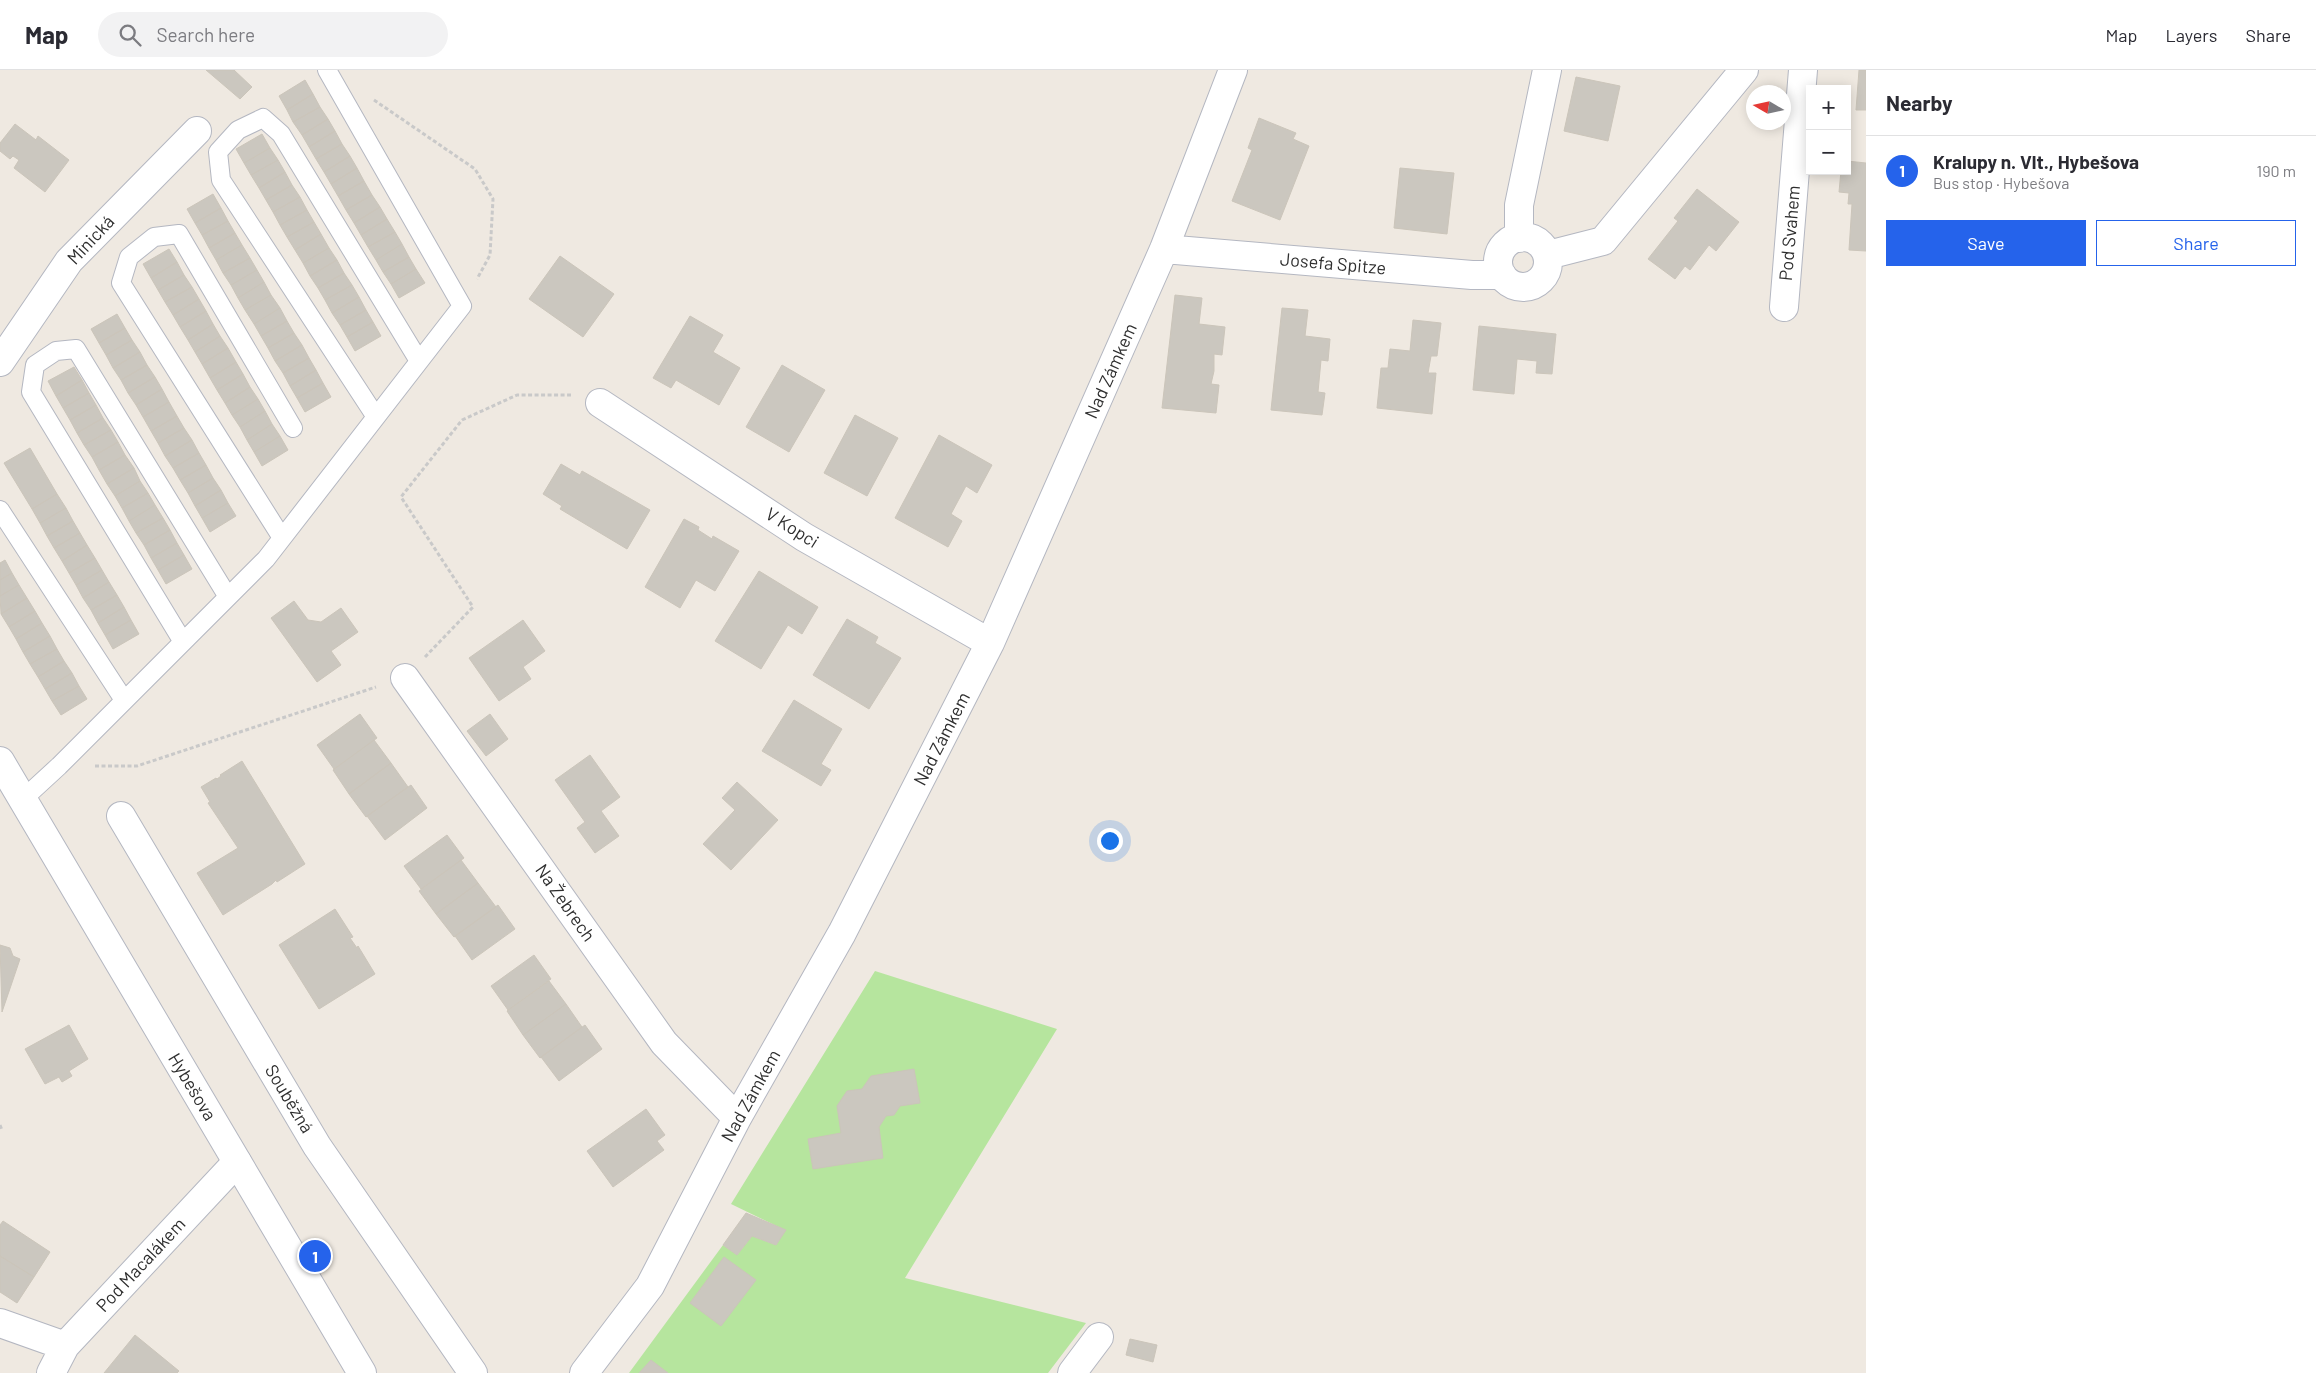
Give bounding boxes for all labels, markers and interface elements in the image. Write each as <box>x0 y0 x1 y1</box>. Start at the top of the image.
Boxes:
search box <box>98 12 448 57</box>
text: Map <box>25 20 68 49</box>
icon: search <box>116 21 144 49</box>
text: Search here <box>156 23 255 46</box>
text: Map <box>2105 24 2137 46</box>
text: Layers <box>2165 24 2218 46</box>
text: Share <box>2246 24 2291 46</box>
north arrow <box>1746 85 1791 130</box>
map controls <box>1806 85 1851 175</box>
button: + <box>1806 85 1851 130</box>
text: Nearby <box>1886 90 1952 115</box>
button: − <box>1806 130 1851 175</box>
text: Kralupy n. Vlt., Hybešova <box>1933 150 2139 173</box>
text: 1 <box>1899 161 1905 180</box>
text: 190 m <box>2257 161 2296 180</box>
text: Bus stop · Hybešova <box>1933 173 2069 192</box>
street label: Pod Svahem <box>1774 184 1804 282</box>
street label: Minická <box>62 210 118 268</box>
button: Save <box>1886 220 2086 266</box>
button: Share <box>2096 220 2296 266</box>
street label: Josefa Spitze <box>1279 247 1387 279</box>
street label: Nad Zámkem <box>1079 320 1141 422</box>
street label: V Kopci <box>762 502 823 552</box>
street label: Nad Zámkem <box>908 688 974 789</box>
your location <box>1097 828 1123 854</box>
street label: Na Žebrech <box>531 860 600 945</box>
street label: Nad Zámkem <box>716 1046 784 1145</box>
street label: Hybešova <box>164 1049 222 1124</box>
street label: Souběžná <box>261 1060 319 1137</box>
street label: Pod Macalákem <box>91 1213 189 1316</box>
pin: 1 <box>299 1237 331 1275</box>

